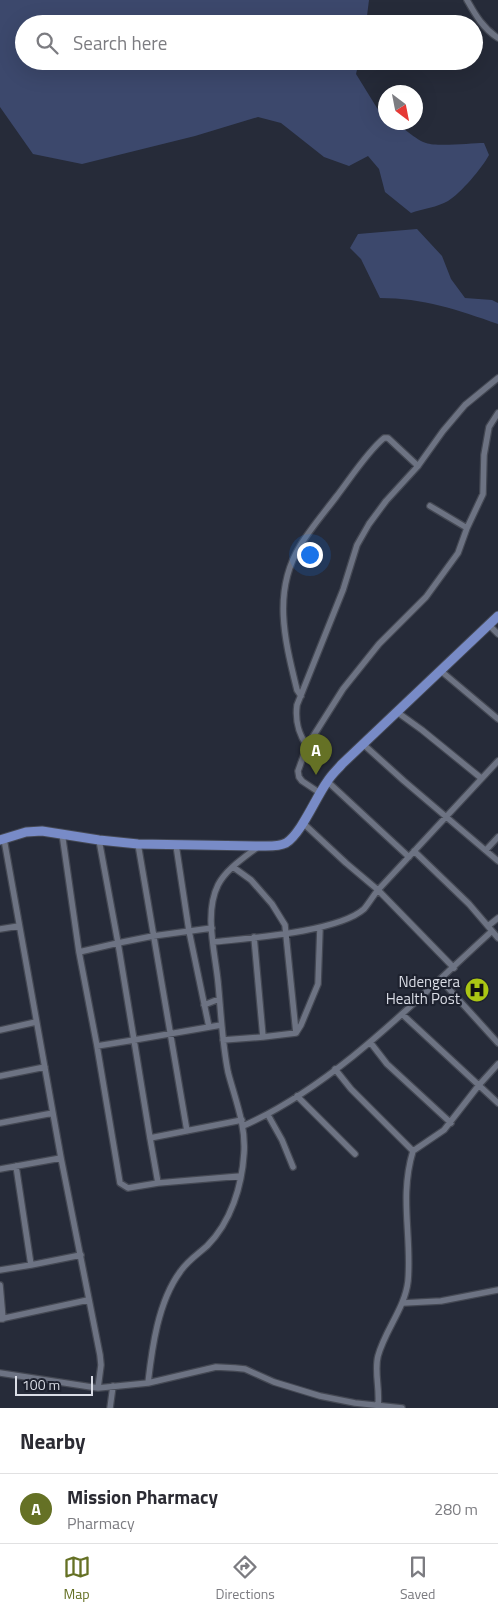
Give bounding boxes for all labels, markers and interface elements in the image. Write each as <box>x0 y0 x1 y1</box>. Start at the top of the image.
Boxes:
search box <box>15 15 483 70</box>
text: Search here <box>73 28 167 57</box>
icon: search <box>33 29 61 57</box>
north arrow <box>378 85 423 130</box>
your location <box>297 542 323 568</box>
pin: A <box>300 734 332 775</box>
place label: Ndengera Health Post <box>386 970 461 1010</box>
hospital icon: Ndengera Health Post <box>464 977 490 1003</box>
scale bar <box>15 1373 92 1396</box>
text: 100 m <box>22 1374 60 1395</box>
text: Nearby <box>20 1425 85 1457</box>
text: Mission Pharmacy <box>67 1482 218 1511</box>
text: A <box>31 1497 41 1521</box>
text: 280 m <box>434 1497 478 1521</box>
text: Pharmacy <box>67 1511 135 1535</box>
tab: Map <box>63 1553 91 1604</box>
tab: Directions <box>216 1553 275 1604</box>
tab: Saved <box>400 1553 436 1604</box>

